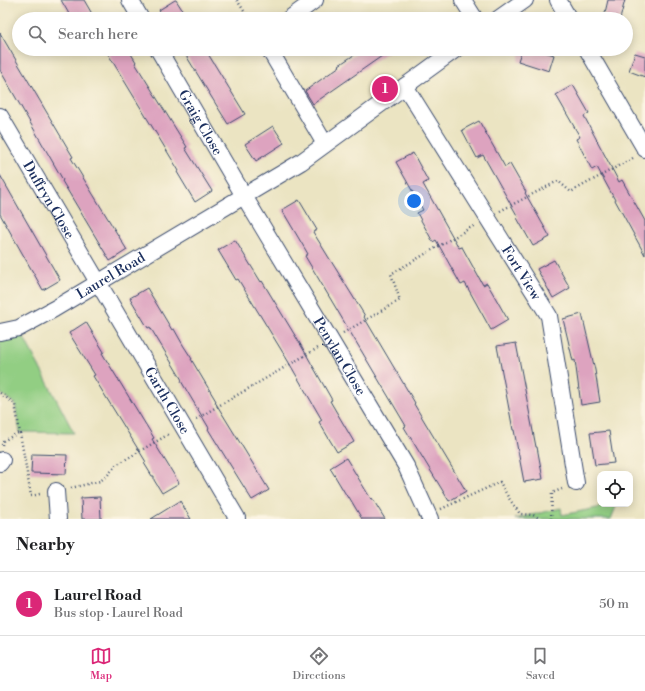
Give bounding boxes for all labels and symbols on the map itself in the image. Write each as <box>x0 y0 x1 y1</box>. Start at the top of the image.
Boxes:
pin: 1 <box>372 74 398 104</box>
street label: Graig Close <box>174 87 226 159</box>
street label: Duffryn Close <box>18 158 78 242</box>
your location <box>404 191 424 211</box>
street label: Fort View <box>497 242 545 304</box>
street label: Laurel Road <box>73 249 149 304</box>
street label: Penylan Close <box>309 314 370 399</box>
street label: Garth Close <box>140 364 194 438</box>

